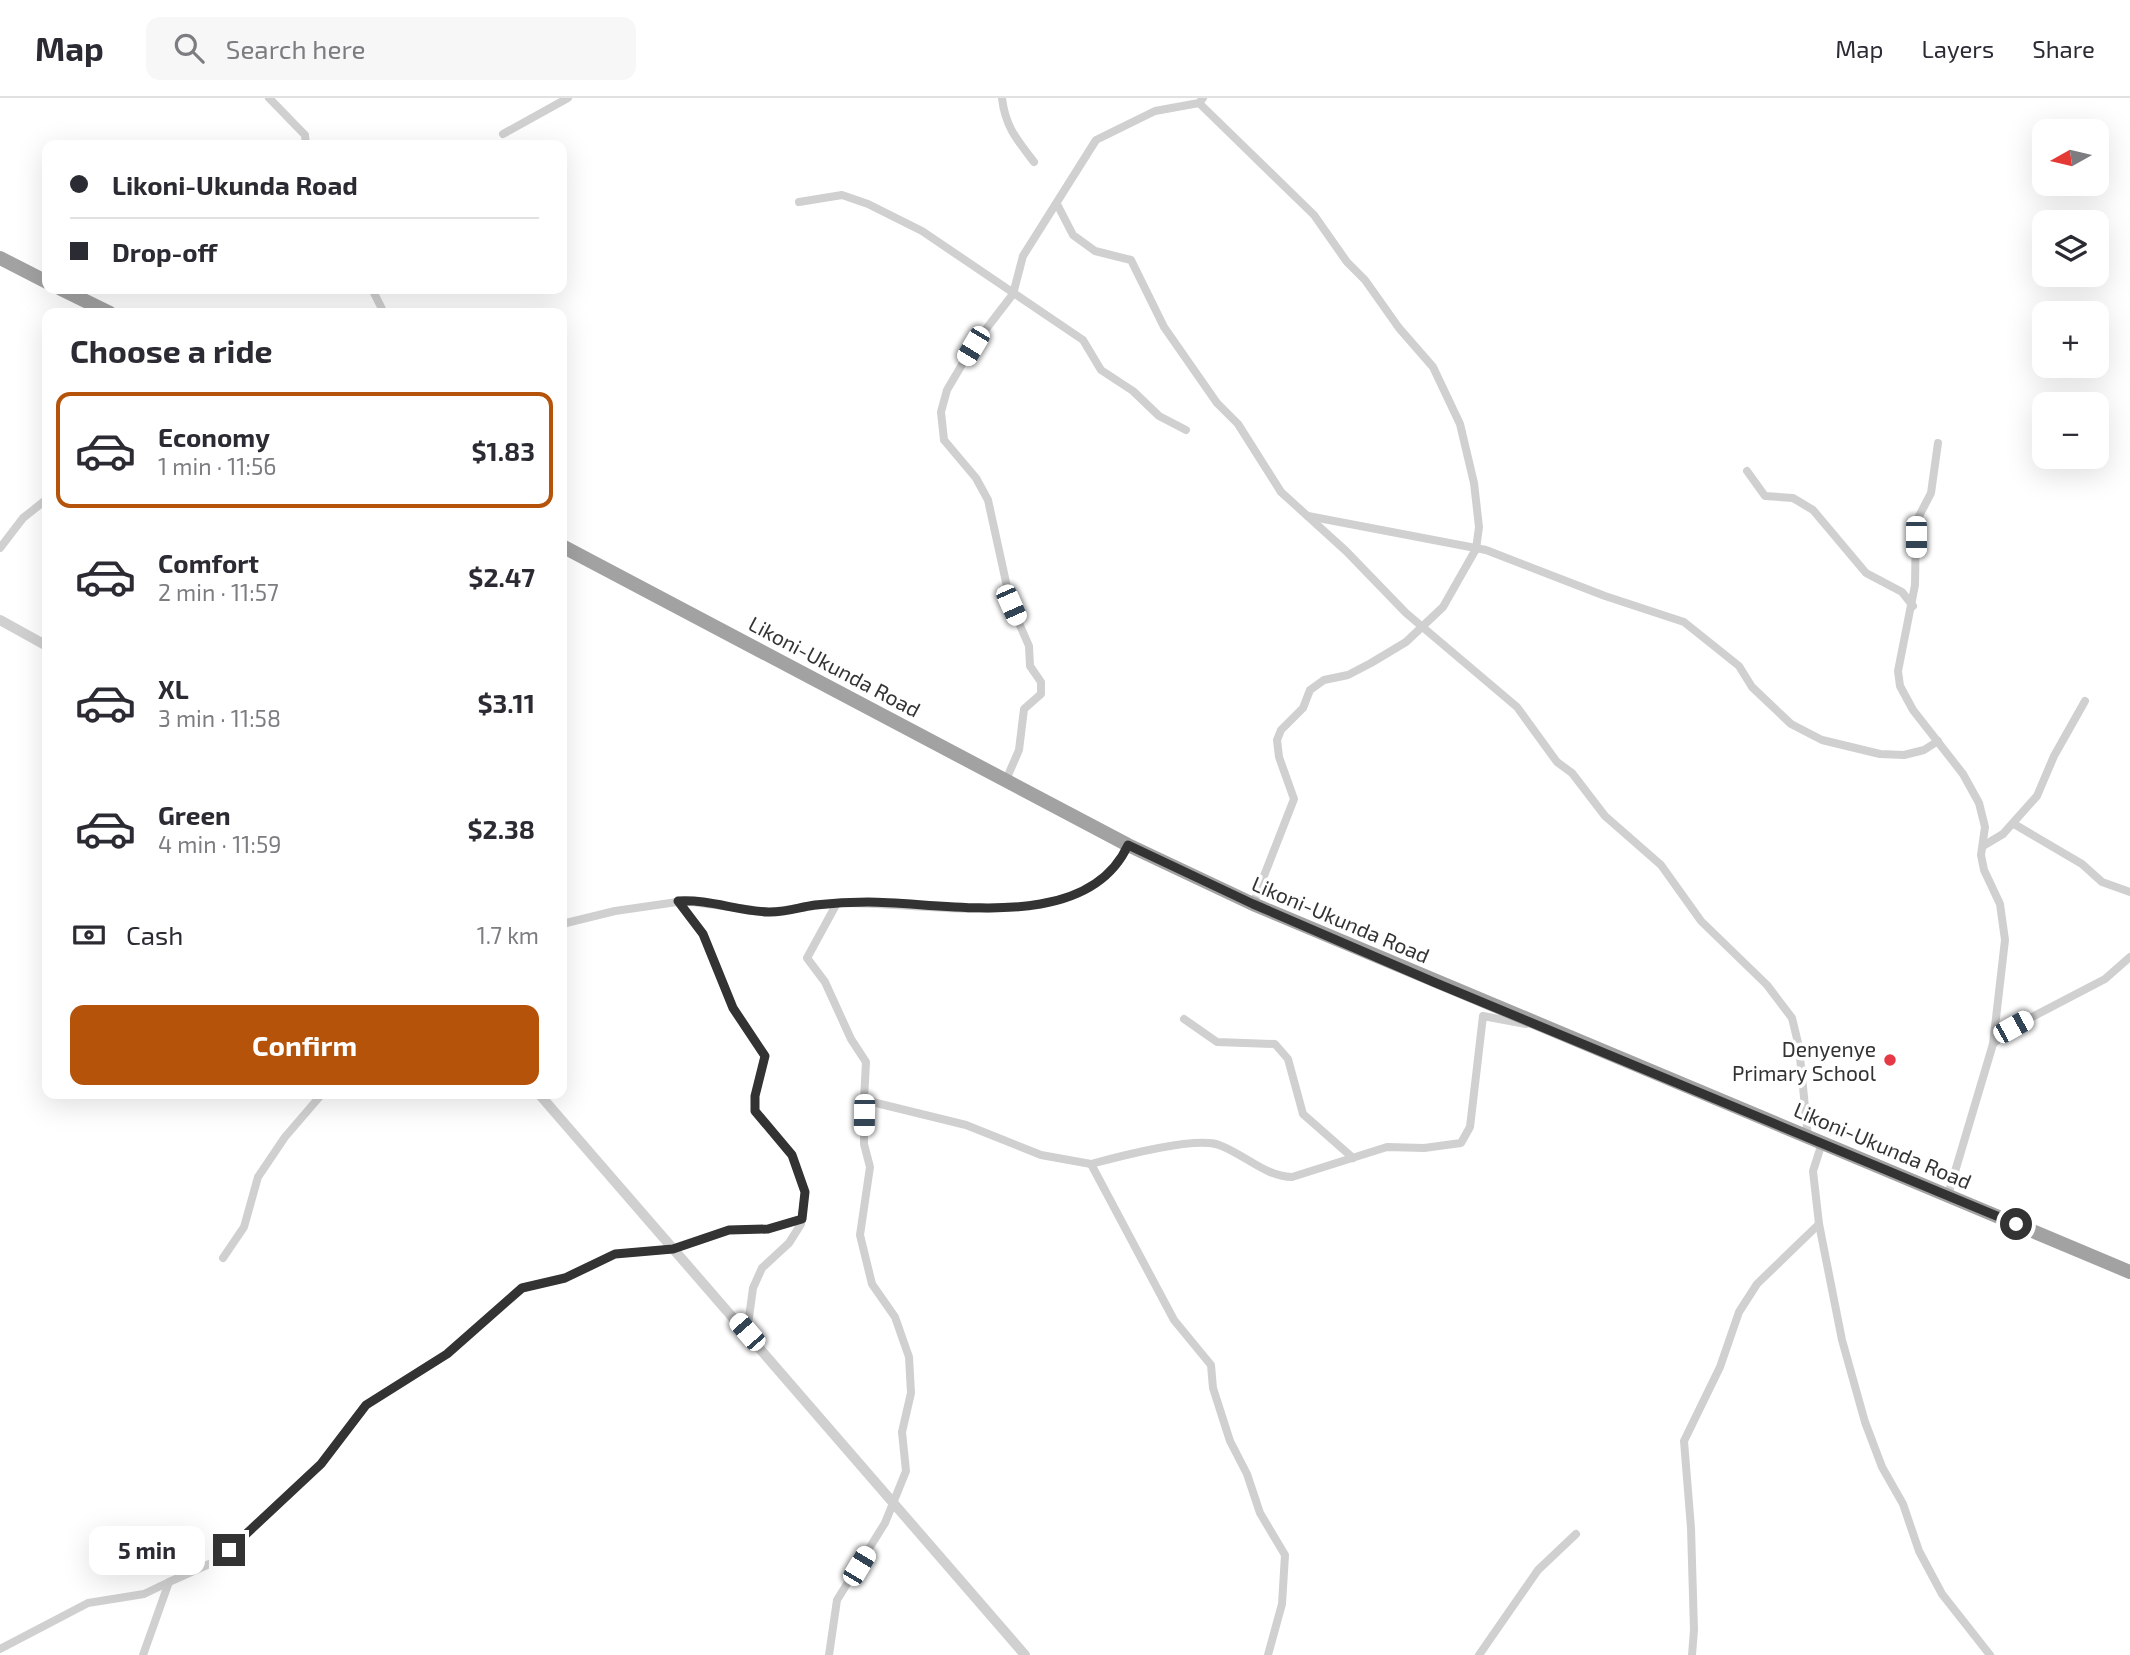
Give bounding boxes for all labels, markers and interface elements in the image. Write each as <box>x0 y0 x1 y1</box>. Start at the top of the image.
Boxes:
search box <box>146 17 636 80</box>
text: Map <box>35 28 104 68</box>
icon: search <box>170 29 208 67</box>
text: Search here <box>226 33 365 64</box>
text: Map <box>1835 34 1883 63</box>
text: Layers <box>1921 34 1994 63</box>
text: Share <box>2032 34 2095 63</box>
north arrow <box>2032 119 2109 196</box>
map controls <box>2032 119 2109 469</box>
text: Likoni-Ukunda Road <box>112 169 358 200</box>
button: layers <box>2032 210 2109 287</box>
text: Drop-off <box>112 236 217 267</box>
button: + <box>2032 301 2109 378</box>
car <box>954 323 993 369</box>
text: Choose a ride <box>70 331 273 369</box>
button: − <box>2032 392 2109 469</box>
icon: car <box>74 419 137 482</box>
text: Economy <box>158 421 270 452</box>
text: $1.83 <box>471 435 535 466</box>
text: 1 min · 11:56 <box>158 452 276 480</box>
car <box>1906 516 1927 558</box>
icon: car <box>74 545 137 608</box>
text: Comfort <box>158 547 259 578</box>
text: $2.47 <box>468 561 535 592</box>
text: 2 min · 11:57 <box>158 578 279 606</box>
car <box>993 582 1030 628</box>
street label: Likoni-Ukunda Road <box>745 610 925 722</box>
icon: car <box>74 671 137 734</box>
text: XL <box>158 673 189 704</box>
text: $3.11 <box>478 687 535 718</box>
text: 3 min · 11:58 <box>158 704 281 732</box>
icon: car <box>74 797 137 860</box>
text: Green <box>158 799 231 830</box>
text: $2.38 <box>468 813 535 844</box>
text: 4 min · 11:59 <box>158 830 281 858</box>
street label: Likoni-Ukunda Road <box>1248 870 1434 968</box>
icon: cash <box>70 916 108 954</box>
text: Cash <box>126 919 183 950</box>
text: 1.7 km <box>477 921 539 949</box>
button: Confirm <box>70 1005 539 1085</box>
car <box>1990 1008 2037 1046</box>
place label: Denyenye Primary School <box>1732 1036 1877 1085</box>
marker: Denyenye Primary School <box>1882 1052 1898 1068</box>
car <box>854 1094 875 1136</box>
street label: Likoni-Ukunda Road <box>1790 1096 1976 1194</box>
route start <box>2000 1208 2032 1240</box>
car <box>726 1309 769 1355</box>
callout: 5 min <box>89 1526 204 1574</box>
route end <box>213 1534 245 1566</box>
text: 5 min <box>118 1536 176 1564</box>
car <box>840 1543 879 1589</box>

